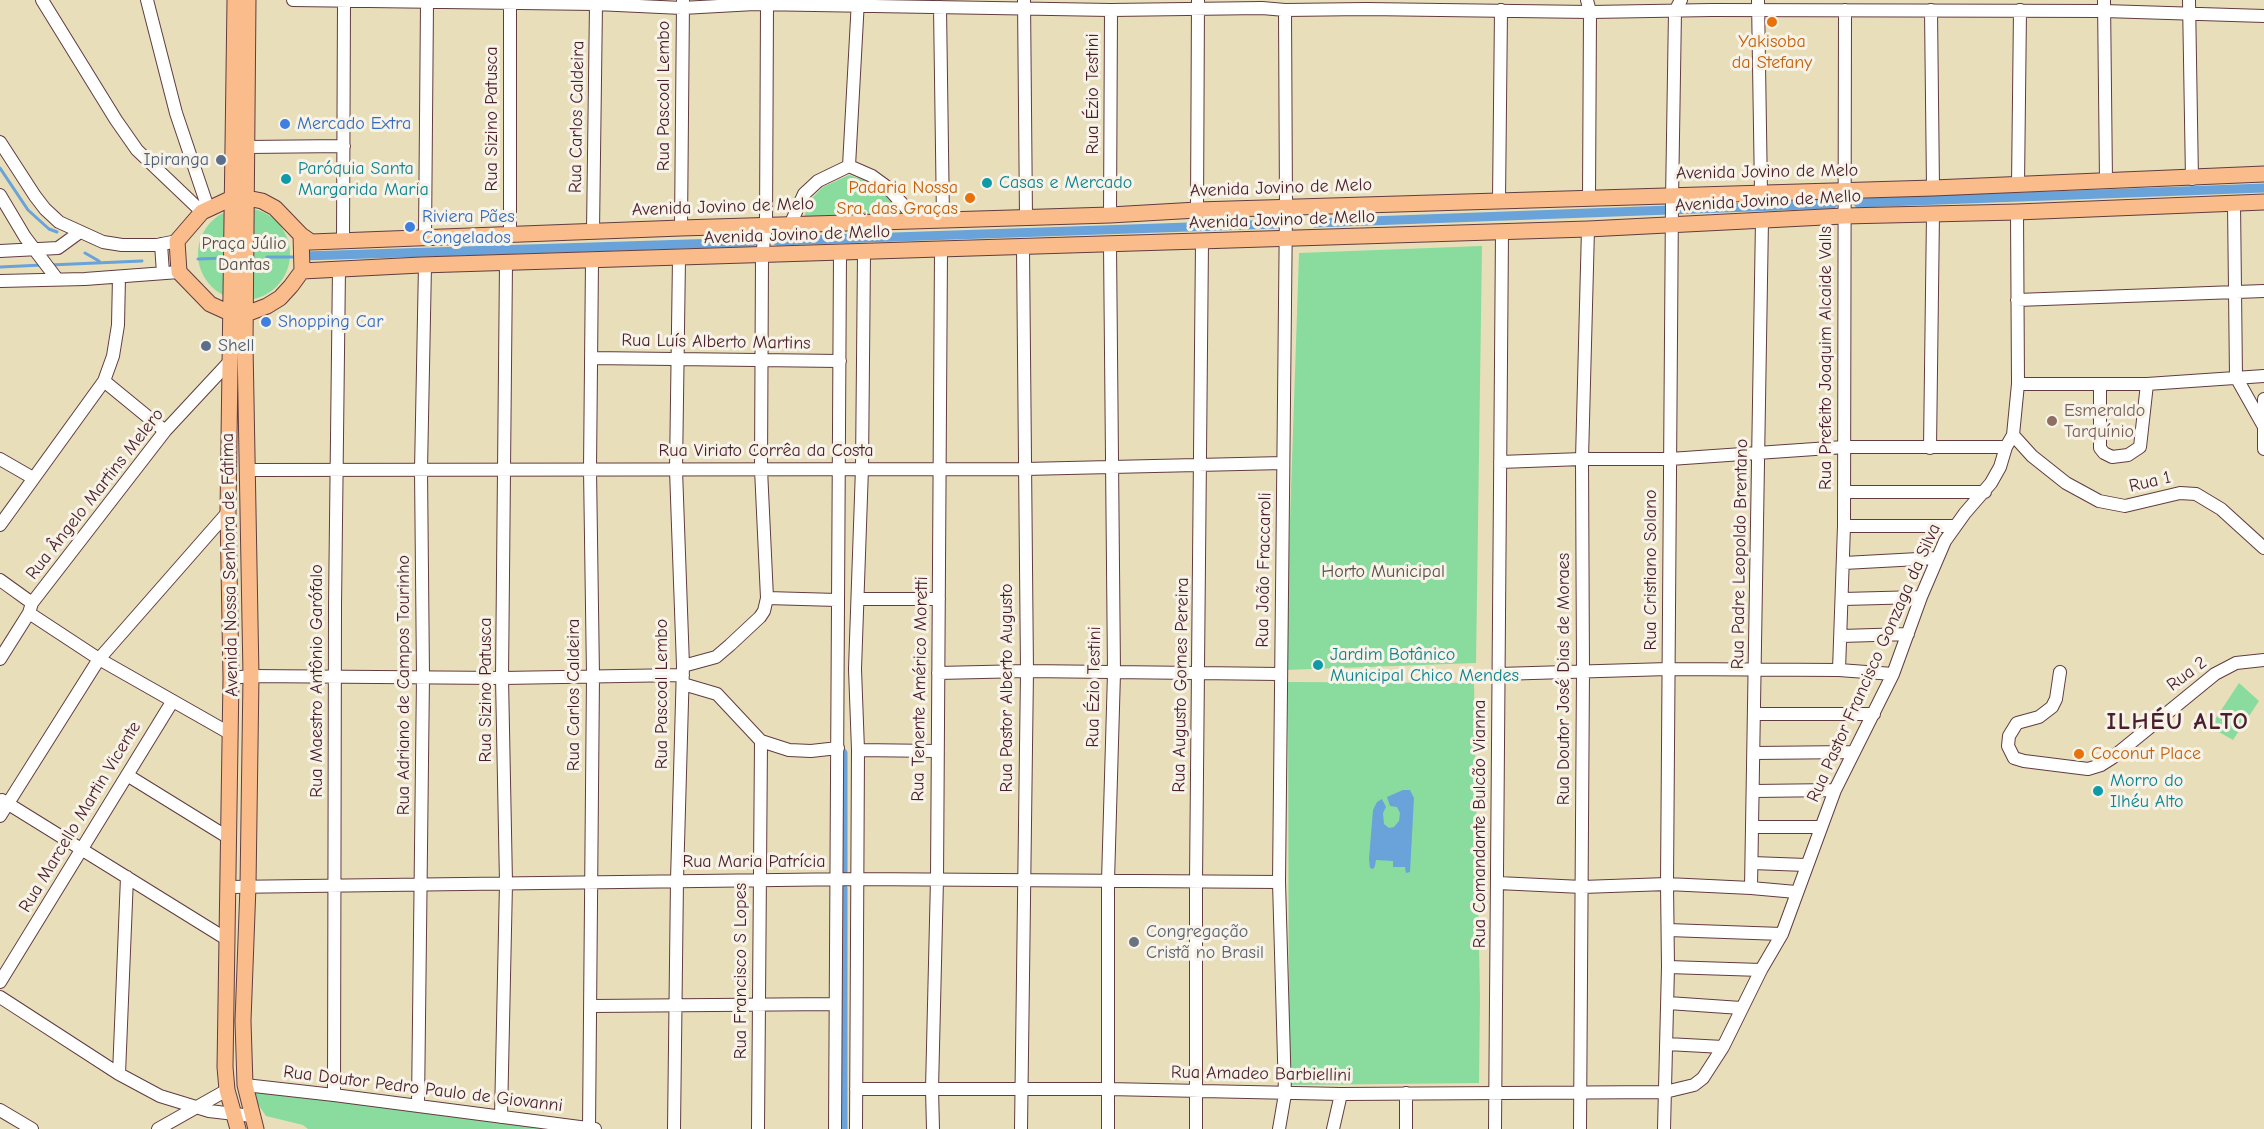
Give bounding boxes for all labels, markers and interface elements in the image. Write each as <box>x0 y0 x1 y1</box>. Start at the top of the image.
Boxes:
marker: Yakisoba da Stefany <box>1765 15 1779 29</box>
street label: Rua Pascoal Lembo <box>653 21 675 171</box>
place label: Yakisoba da Stefany <box>1732 31 1812 74</box>
street label: Rua Ézio Testini <box>1082 33 1104 155</box>
street label: Rua Carlos Caldeira <box>565 41 589 193</box>
street label: Rua Sizino Patusca <box>481 47 503 191</box>
place label: Mercado Extra <box>297 113 411 135</box>
marker: Mercado Extra <box>278 117 292 131</box>
place label: Ipiranga <box>143 149 209 171</box>
marker: Ipiranga <box>214 153 228 167</box>
place label: Paróquia Santa Margarida Maria <box>298 158 429 201</box>
street label: Avenida Jovino de Melo <box>1676 160 1858 184</box>
marker: Paróquia Santa Margarida Maria <box>279 172 293 186</box>
place label: Casas e Mercado <box>999 172 1132 194</box>
street label: Avenida Jovino de Melo <box>1190 174 1372 202</box>
marker: Casas e Mercado <box>980 176 994 190</box>
place label: Padaria Nossa Sra. das Graças <box>836 177 958 219</box>
street label: Avenida Jovino de Mello <box>1674 185 1862 217</box>
marker: Padaria Nossa Sra. das Graças <box>963 191 977 205</box>
street label: Avenida Jovino de Melo <box>632 193 814 221</box>
place label: Riviera Pães Congelados <box>422 206 515 248</box>
street label: Avenida Jovino de Mello <box>1189 206 1375 234</box>
marker: Riviera Pães Congelados <box>403 220 417 234</box>
street label: Avenida Jovino de Mello <box>704 221 890 249</box>
street label: Rua Prefeito Joaquim Alcaide Valls <box>1815 226 1837 490</box>
park label: Praça Júlio Dantas <box>201 233 287 276</box>
place label: Shopping Car <box>278 311 383 333</box>
marker: Shopping Car <box>259 315 273 329</box>
street label: Rua Luís Alberto Martins <box>621 330 811 354</box>
place label: Shell <box>218 335 254 357</box>
marker: Shell <box>199 339 213 353</box>
place label: Esmeraldo Tarquínio <box>2064 400 2145 442</box>
street label: Rua Ângelo Martins Melero <box>21 404 169 584</box>
marker: Esmeraldo Tarquínio <box>2045 414 2059 428</box>
street label: Avenida Nossa Senhora de Fátima <box>217 433 243 697</box>
street label: Rua Padre Leopoldo Brentano <box>1727 438 1753 670</box>
street label: Rua Viriato Corrêa da Costa <box>659 440 873 462</box>
street label: Rua 1 <box>2127 467 2173 497</box>
street label: Rua Cristiano Solano <box>1640 489 1662 651</box>
street label: Rua João Fraccaroli <box>1252 492 1276 648</box>
street label: Rua Pastor Francisco Gonzaga da Silva <box>1803 520 1945 806</box>
street label: Rua Doutor José Dias de Moraes <box>1553 553 1575 805</box>
street label: Rua Adriano de Campos Tourinho <box>393 555 415 815</box>
park label: Horto Municipal <box>1321 561 1445 583</box>
street label: Rua Maestro Antônio Garófalo <box>306 564 328 798</box>
street label: Rua Tenente Américo Moretti <box>907 576 933 802</box>
street label: Rua Augusto Gomes Pereira <box>1168 577 1194 793</box>
street label: Rua Pastor Alberto Augusto <box>996 583 1018 793</box>
street label: Rua Sizino Patusca <box>475 618 497 762</box>
street label: Rua Carlos Caldeira <box>563 619 585 771</box>
street label: Rua Pascoal Lembo <box>651 619 673 769</box>
street label: Rua Ézio Testini <box>1082 626 1106 748</box>
place label: Jardim Botânico Municipal Chico Mendes <box>1330 644 1519 686</box>
street label: Rua 2 <box>2163 652 2211 696</box>
marker: Jardim Botânico Municipal Chico Mendes <box>1311 658 1325 672</box>
street label: Rua Comandante Bulcão Vianna <box>1469 700 1491 948</box>
district label: ILHÉU ALTO <box>2107 708 2249 736</box>
street label: Rua Marcello Martin Vicente <box>14 718 146 916</box>
place label: Coconut Place <box>2091 743 2201 765</box>
marker: Coconut Place <box>2072 747 2086 761</box>
place label: Morro do Ilhéu Alto <box>2110 770 2183 812</box>
marker: Morro do Ilhéu Alto <box>2091 784 2105 798</box>
street label: Rua Maria Patrícia <box>682 851 826 873</box>
street label: Rua Francisco S Lopes <box>730 883 752 1059</box>
place label: Congregação Cristã no Brasil <box>1146 921 1264 964</box>
marker: Congregação Cristã no Brasil <box>1127 935 1141 949</box>
street label: Rua Doutor Pedro Paulo de Giovanni <box>282 1061 564 1117</box>
street label: Rua Amadeo Barbiellini <box>1171 1062 1351 1086</box>

